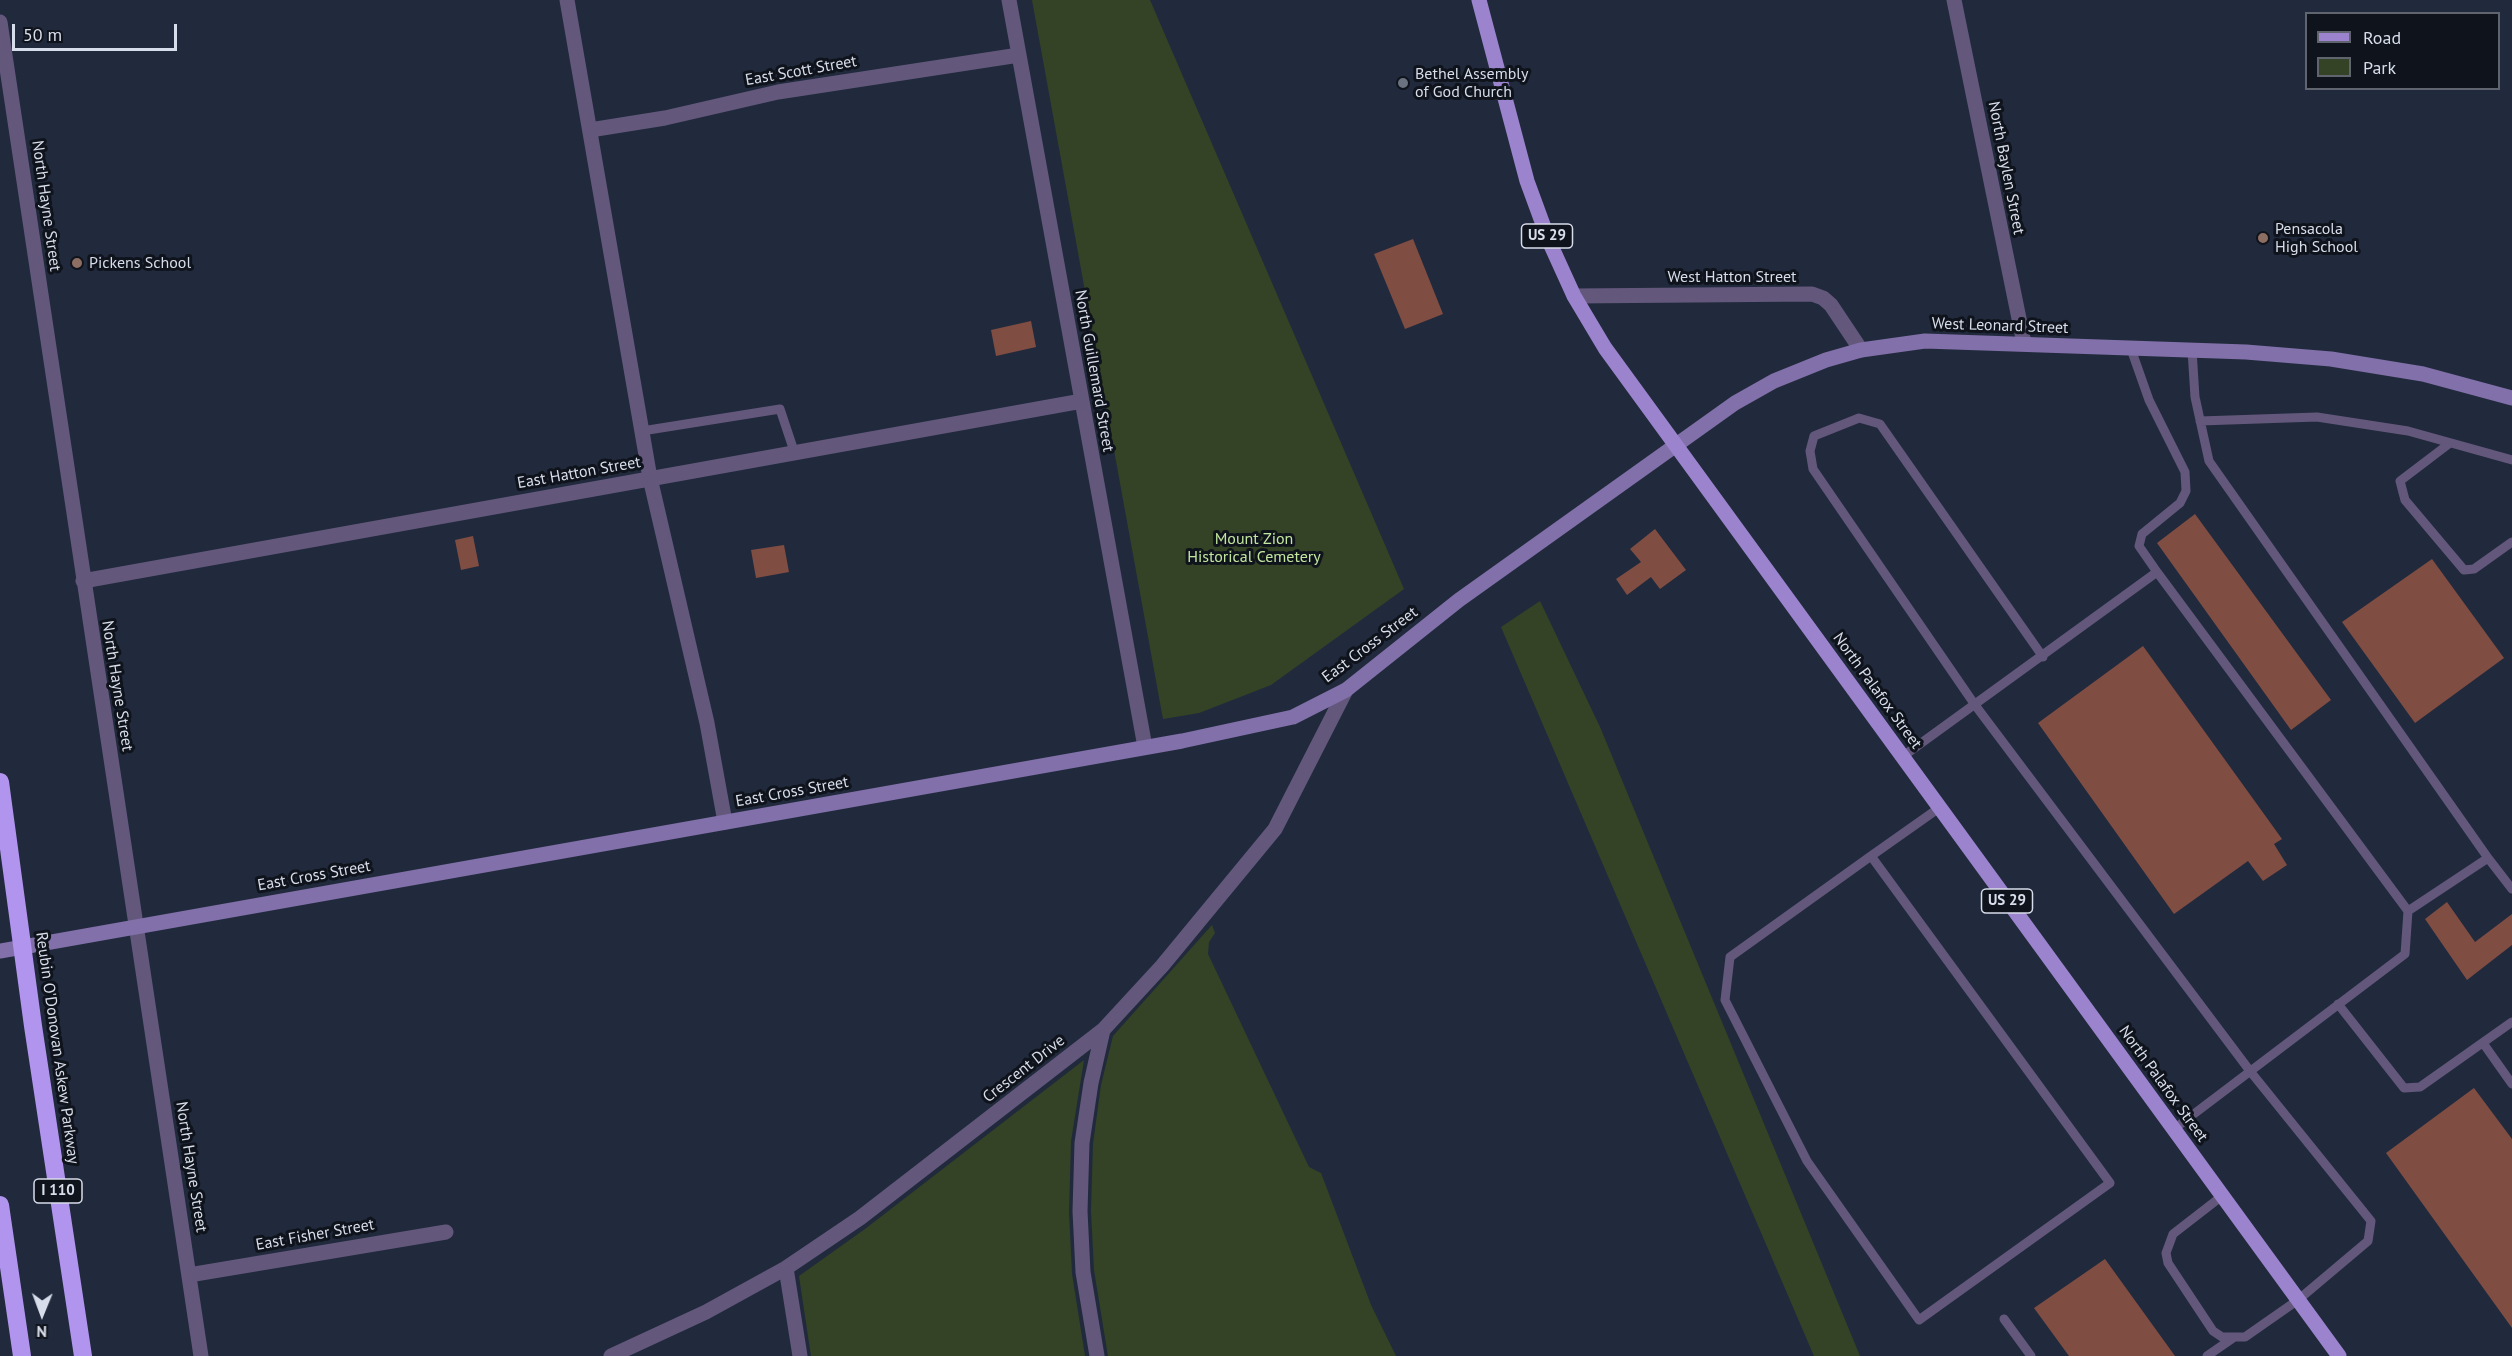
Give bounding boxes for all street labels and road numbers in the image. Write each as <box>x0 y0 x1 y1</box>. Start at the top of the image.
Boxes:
street label: East Scott Street <box>744 52 858 90</box>
street label: North Baylen Street <box>1984 100 2028 236</box>
street label: North Hayne Street <box>27 139 65 273</box>
road number: US 29 <box>1522 224 1572 248</box>
street label: West Hatton Street <box>1668 267 1796 287</box>
street label: North Guillemard Street <box>1070 289 1118 453</box>
street label: West Leonard Street <box>1931 314 2069 338</box>
street label: East Hatton Street <box>516 453 642 493</box>
street label: East Cross Street <box>1319 603 1421 687</box>
street label: North Hayne Street <box>97 619 137 753</box>
street label: North Palafox Street <box>1828 629 1926 753</box>
street label: East Cross Street <box>734 773 850 811</box>
street label: East Cross Street <box>256 857 372 895</box>
road number: US 29 <box>1982 889 2032 913</box>
street label: Reubin O'Donovan Askew Parkway <box>31 931 83 1165</box>
street label: North Palafox Street <box>2114 1022 2212 1146</box>
street label: Crescent Drive <box>979 1031 1069 1107</box>
street label: North Hayne Street <box>171 1100 211 1234</box>
road number: I 110 <box>34 1179 82 1203</box>
street label: East Fisher Street <box>254 1215 376 1255</box>

